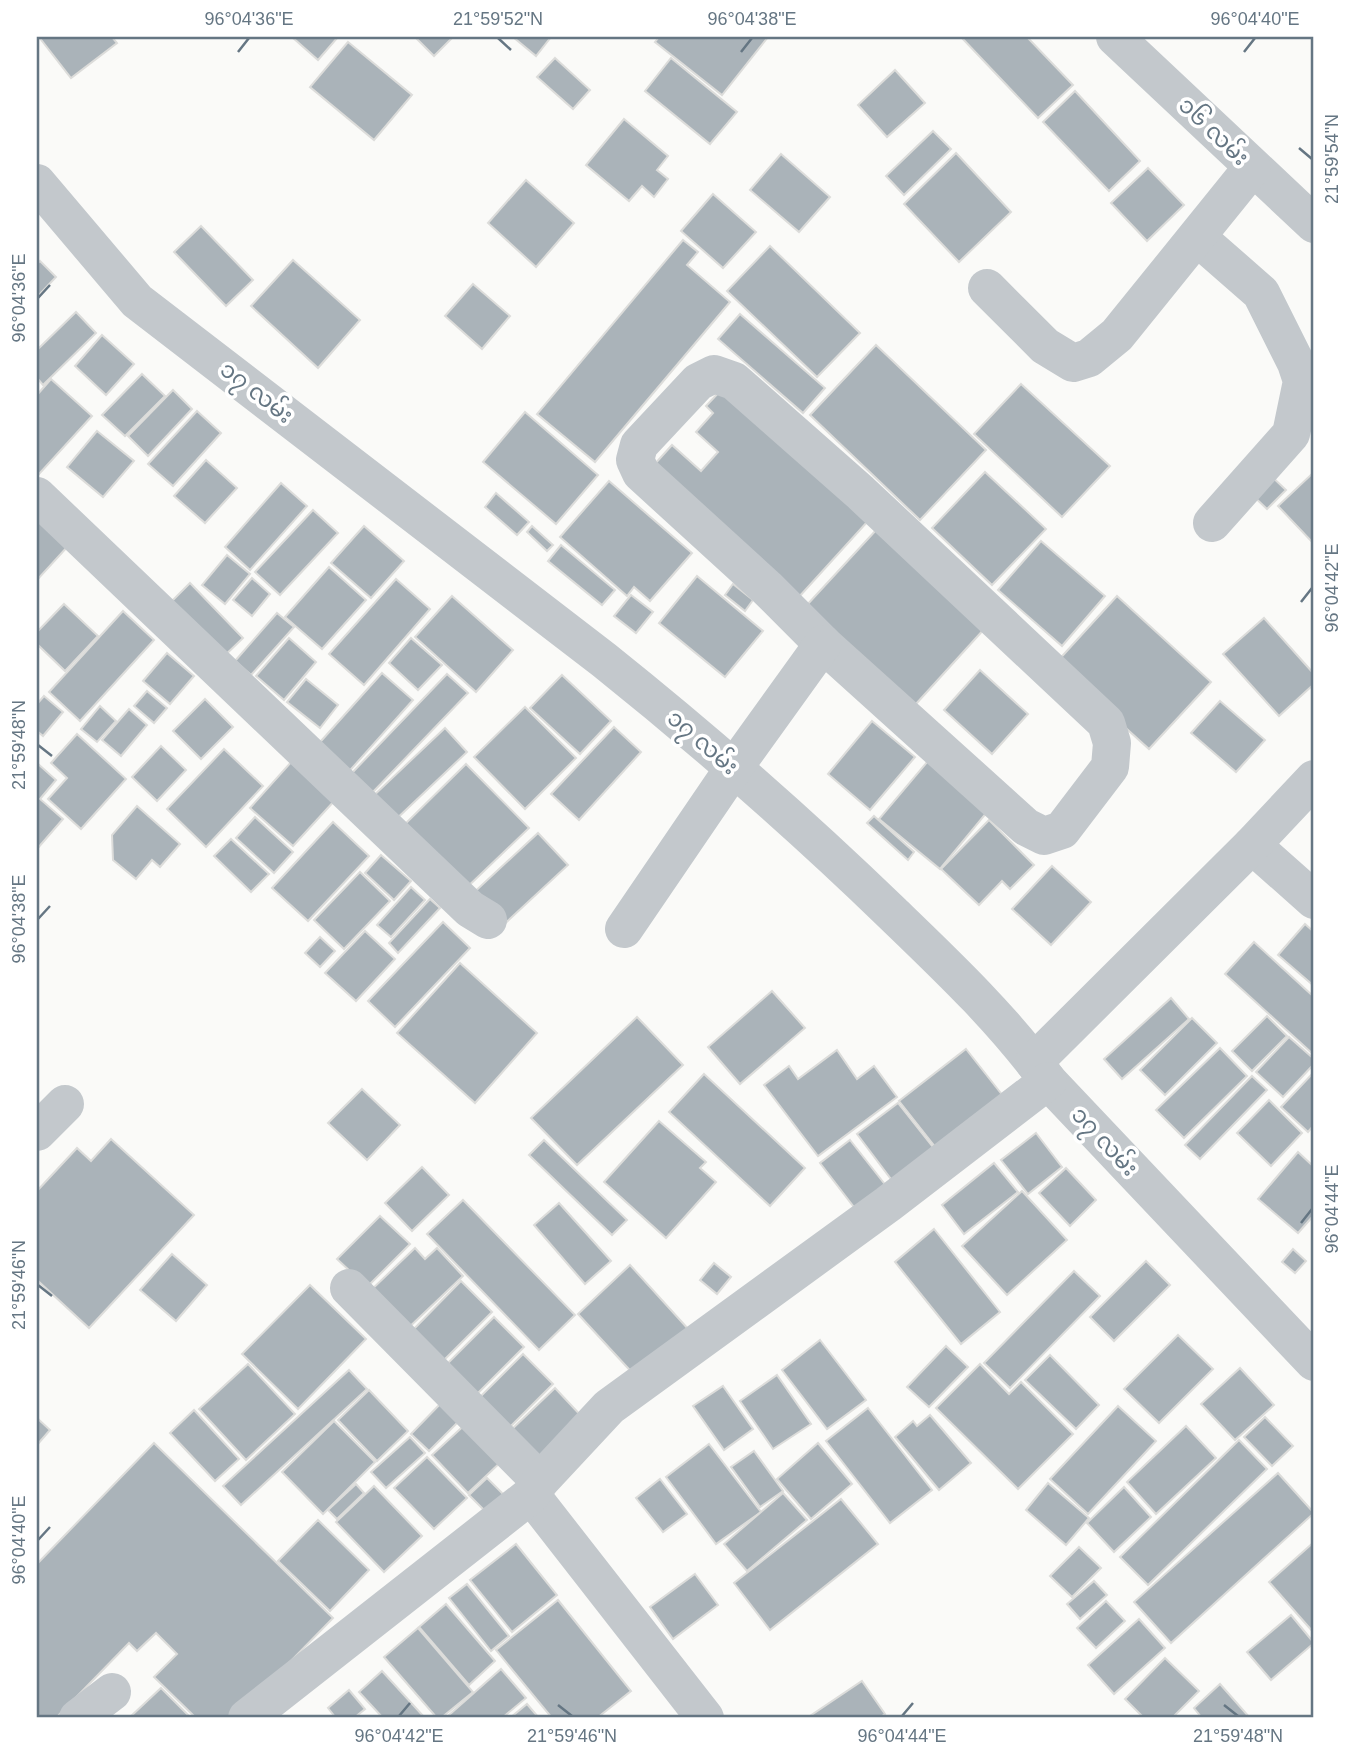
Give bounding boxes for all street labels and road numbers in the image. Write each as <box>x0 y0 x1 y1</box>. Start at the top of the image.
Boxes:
street label: ၁၆ လမ်း <box>1174 89 1256 170</box>
street label: ၁၇ လမ်း <box>212 353 300 433</box>
street label: ၁၇ လမ်း <box>658 702 746 784</box>
street label: ၁၇ လမ်း <box>1062 1099 1146 1185</box>

